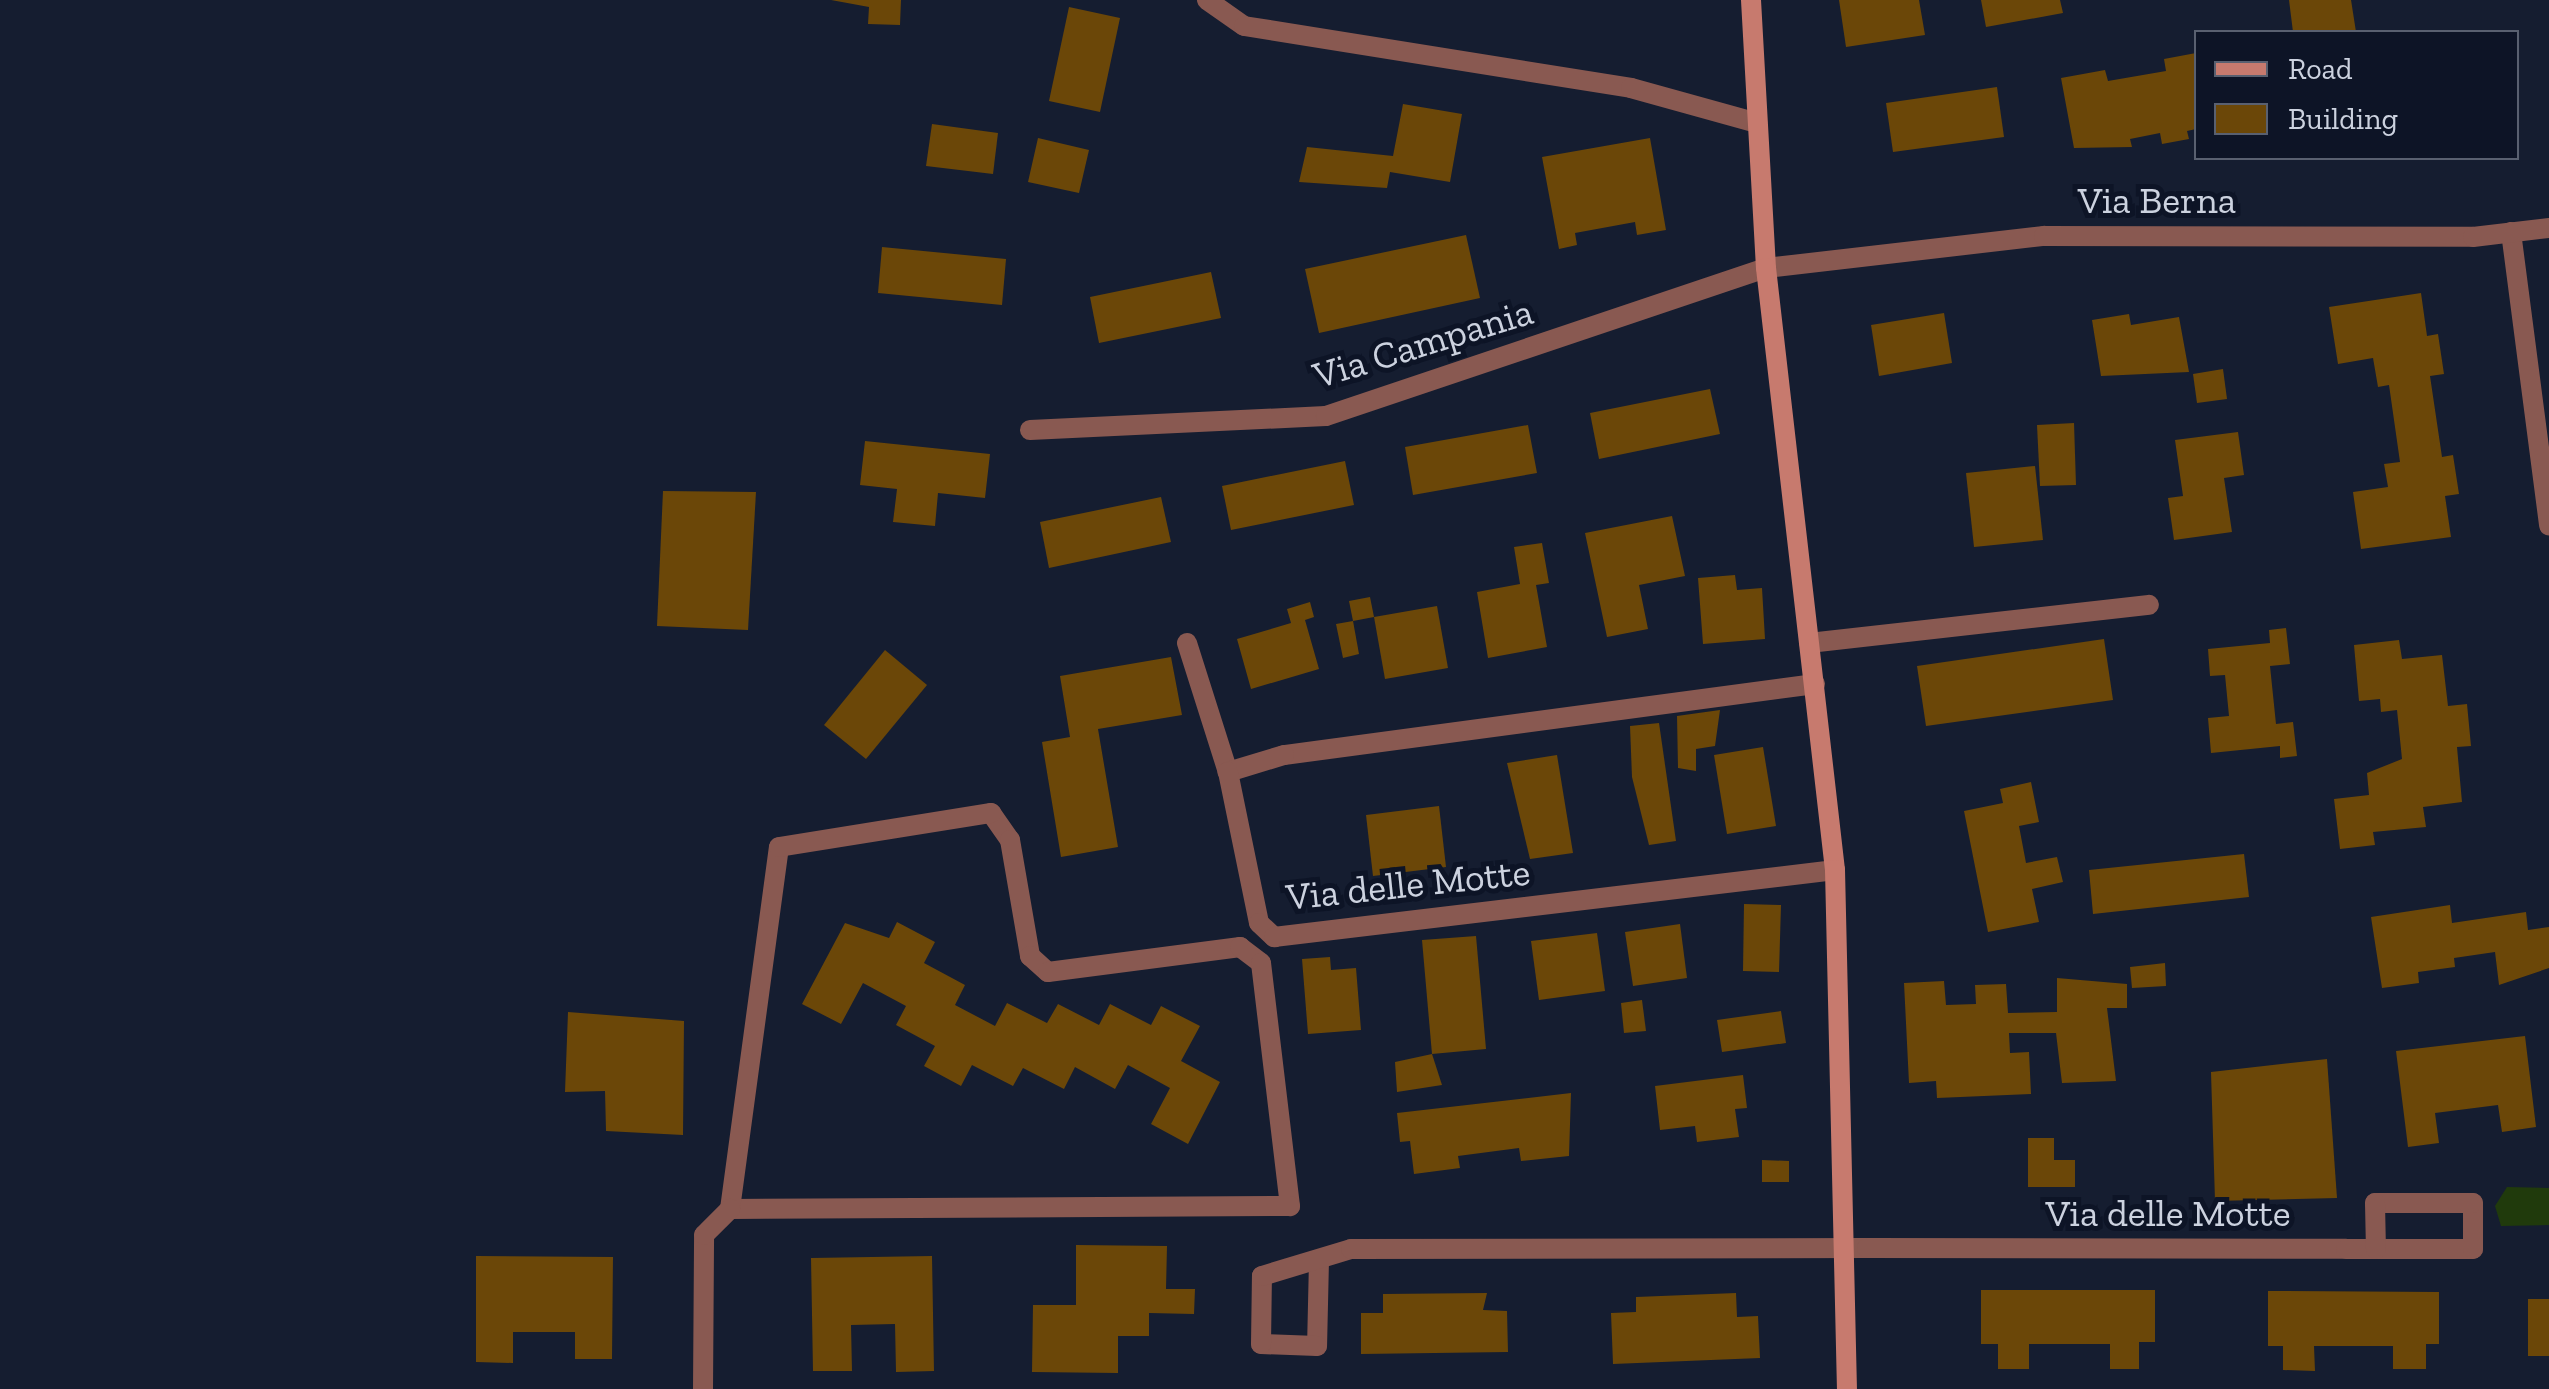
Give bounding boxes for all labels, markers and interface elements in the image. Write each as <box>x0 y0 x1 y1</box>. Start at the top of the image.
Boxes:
legend <box>2194 30 2519 160</box>
text: Road <box>2288 51 2353 87</box>
text: Building <box>2288 101 2398 137</box>
street label: Via Berna <box>2078 178 2236 224</box>
street label: Via Campania <box>1308 289 1538 399</box>
street label: Via delle Motte <box>1284 850 1532 920</box>
street label: Via delle Motte <box>2045 1191 2291 1237</box>

